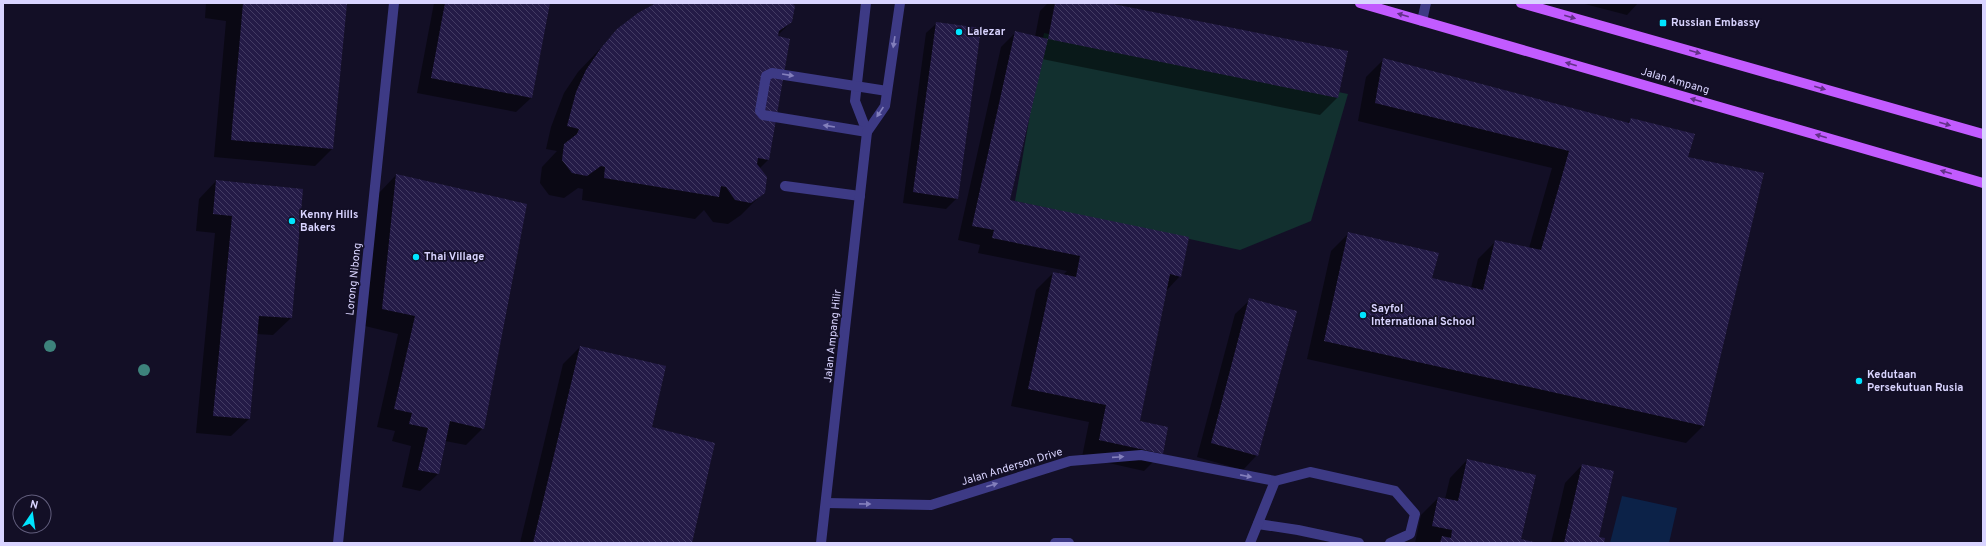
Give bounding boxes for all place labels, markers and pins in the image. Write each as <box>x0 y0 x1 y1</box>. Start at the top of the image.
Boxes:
place label: Russian Embassy <box>1671 16 1760 30</box>
marker: Russian Embassy <box>1658 18 1668 28</box>
place label: Lalezar <box>967 25 1006 39</box>
marker: Lalezar <box>954 27 964 37</box>
place label: Kenny Hills Bakers <box>300 208 358 235</box>
marker: Kenny Hills Bakers <box>287 216 297 226</box>
place label: Thai Village <box>424 250 484 264</box>
marker: Thai Village <box>411 252 421 262</box>
place label: Sayfol International School <box>1371 302 1475 329</box>
marker: Sayfol International School <box>1358 310 1368 320</box>
place label: Kedutaan Persekutuan Rusia <box>1867 368 1963 395</box>
marker: Kedutaan Persekutuan Rusia <box>1854 376 1864 386</box>

